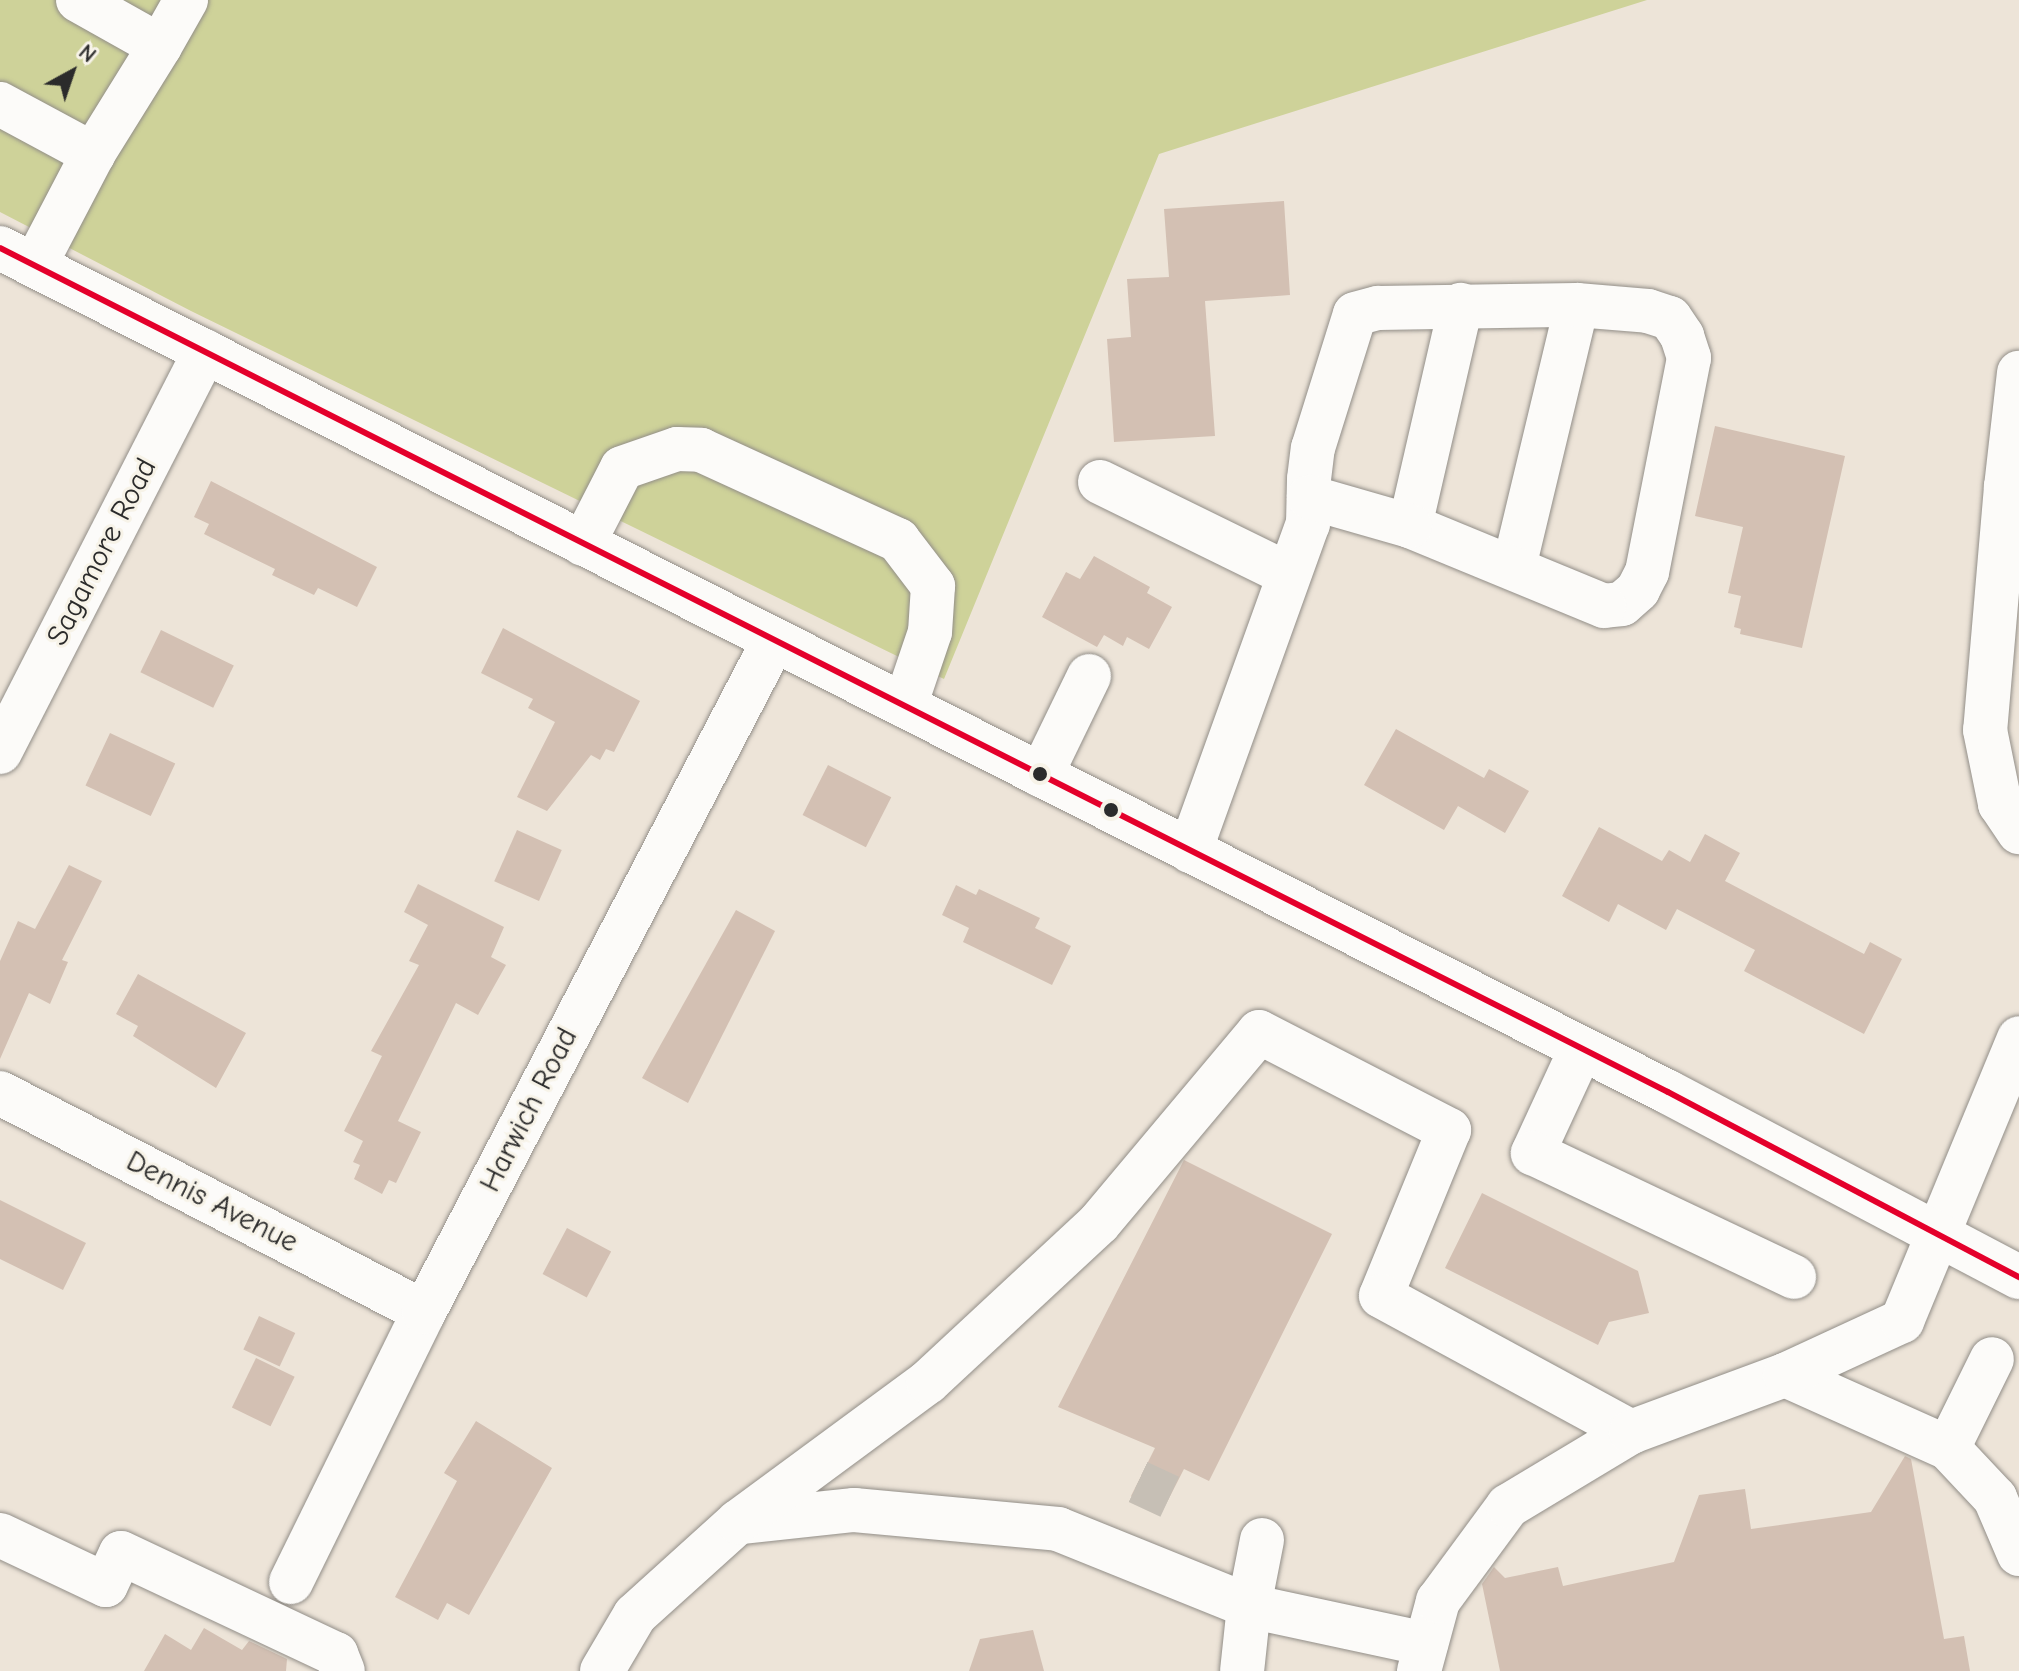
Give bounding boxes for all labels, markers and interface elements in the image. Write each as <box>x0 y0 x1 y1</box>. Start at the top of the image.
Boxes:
north arrow <box>32 32 112 112</box>
text: N <box>74 39 101 68</box>
street label: Sagamore Road <box>39 452 165 652</box>
unlabelled marker <box>1032 766 1048 782</box>
unlabelled marker <box>1103 802 1119 818</box>
street label: Harwich Road <box>472 1022 586 1198</box>
street label: Dennis Avenue <box>120 1143 304 1261</box>

